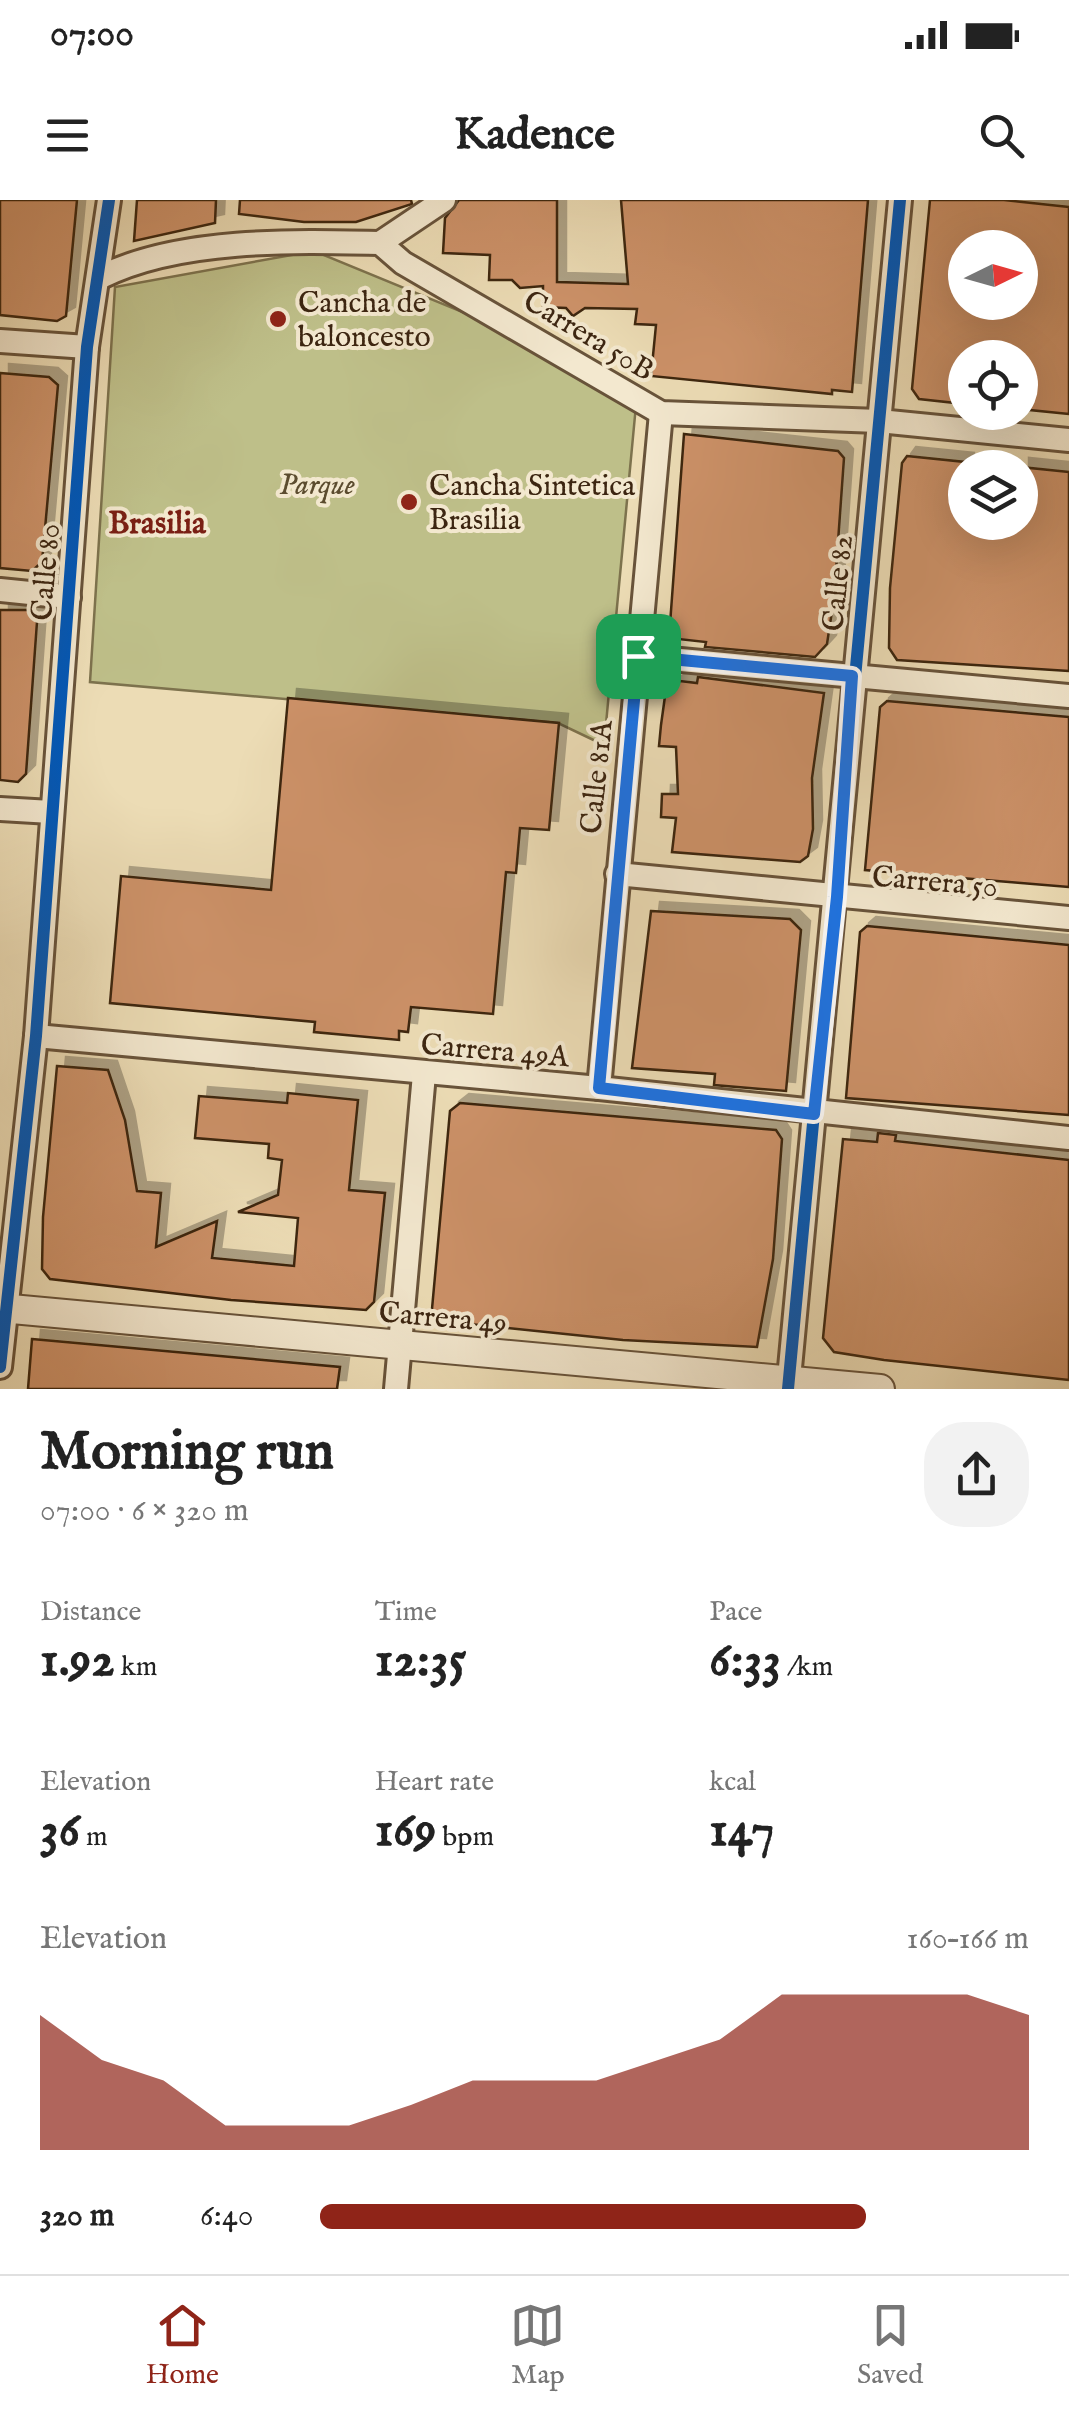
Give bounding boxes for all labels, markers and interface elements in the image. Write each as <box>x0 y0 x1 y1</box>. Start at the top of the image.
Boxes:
text: 07:00 <box>50 11 134 59</box>
text: Kadence <box>454 107 615 164</box>
icon: menu <box>40 108 95 163</box>
icon: search <box>974 108 1029 163</box>
north arrow <box>948 230 1038 320</box>
map controls <box>948 230 1038 540</box>
street label: Carrera 50B <box>516 283 660 391</box>
place label: Cancha de baloncesto <box>298 285 431 357</box>
marker: Cancha de baloncesto <box>267 308 289 330</box>
button: locate <box>948 340 1038 430</box>
button: layers <box>948 450 1038 540</box>
park label: Parque <box>279 467 355 505</box>
place label: Cancha Sintetica Brasilia <box>429 468 635 540</box>
marker: Cancha Sintetica Brasilia <box>398 491 420 513</box>
district label: Brasilia <box>108 504 207 545</box>
street label: Calle 80 <box>24 522 70 622</box>
street label: Calle 82 <box>815 533 863 633</box>
pin <box>596 614 681 699</box>
icon: arrive <box>611 629 666 684</box>
street label: Calle 81A <box>573 718 623 836</box>
street label: Carrera 50 <box>870 859 999 907</box>
street label: Carrera 49A <box>419 1027 571 1077</box>
street label: Carrera 49 <box>377 1294 509 1344</box>
text: Morning run <box>40 1418 334 1488</box>
button: share <box>924 1422 1029 1527</box>
text: 07:00 · 6 × 320 m <box>40 1491 249 1532</box>
text: Distance <box>40 1595 141 1630</box>
text: Time <box>375 1595 437 1630</box>
text: Pace <box>709 1595 762 1630</box>
text: 1.92 <box>40 1630 115 1693</box>
text: 12:35 <box>375 1630 467 1693</box>
text: 6:33 <box>709 1630 781 1693</box>
text: km <box>115 1650 157 1685</box>
text: /km <box>781 1650 833 1685</box>
text: Elevation <box>40 1765 151 1800</box>
text: Heart rate <box>375 1765 494 1800</box>
text: kcal <box>709 1765 756 1800</box>
text: 36 <box>40 1800 80 1863</box>
text: 169 <box>375 1800 436 1863</box>
text: 147 <box>709 1800 774 1863</box>
text: m <box>80 1820 108 1855</box>
text: bpm <box>436 1820 494 1855</box>
text: Elevation <box>40 1919 167 1960</box>
text: 160–166 m <box>907 1919 1029 1960</box>
text: 320 m <box>40 2196 114 2237</box>
text: 6:40 <box>200 2196 253 2237</box>
tab: Home <box>146 2298 219 2393</box>
tab: Map <box>510 2298 565 2393</box>
tab: Saved <box>857 2298 923 2393</box>

